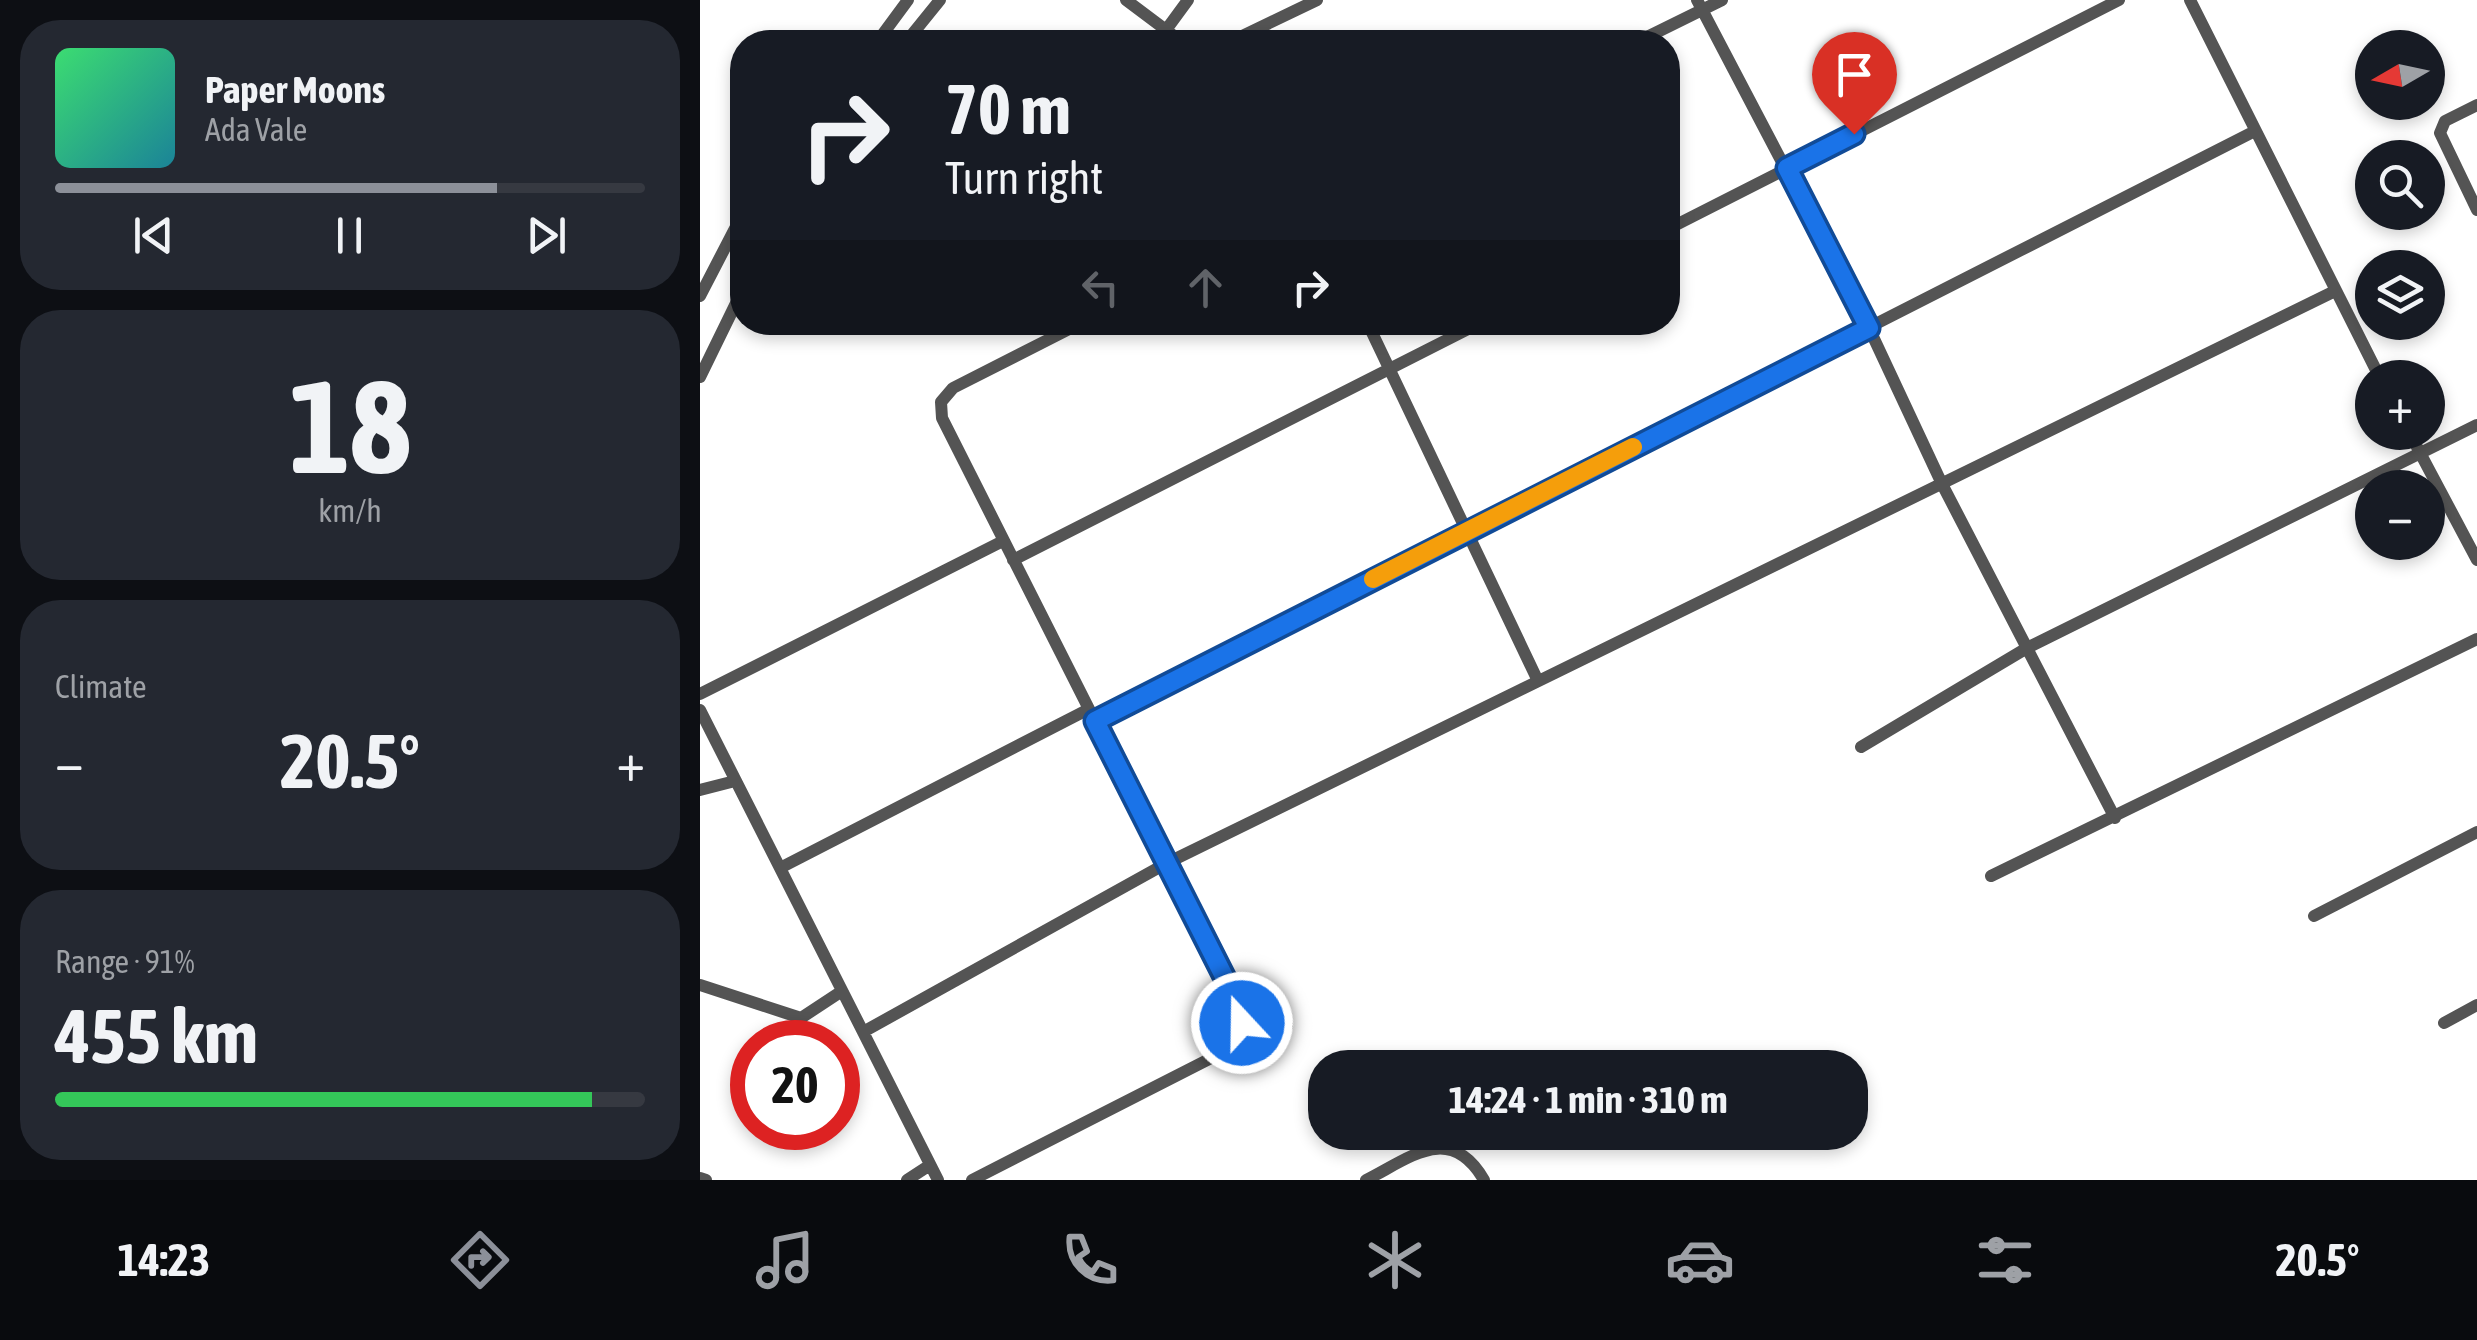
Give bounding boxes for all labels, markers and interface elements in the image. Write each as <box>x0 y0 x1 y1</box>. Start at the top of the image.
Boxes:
north arrow <box>2355 30 2445 120</box>
map controls <box>2355 30 2445 560</box>
pin <box>1812 32 1897 135</box>
icon: arrive <box>1827 47 1882 102</box>
text: Paper Moons <box>205 68 385 111</box>
text: 70 m <box>945 69 1071 149</box>
icon: right <box>780 70 910 200</box>
text: Ada Vale <box>205 111 307 148</box>
button: search <box>2355 140 2445 230</box>
text: Turn right <box>945 152 1103 204</box>
icon: previous <box>126 208 181 263</box>
icon: pause <box>322 208 377 263</box>
icon: next <box>519 208 574 263</box>
button: layers <box>2355 250 2445 340</box>
icon: left <box>1073 260 1128 315</box>
icon: ahead <box>1178 260 1233 315</box>
icon: right <box>1283 260 1338 315</box>
text: 18 <box>289 352 411 501</box>
button: + <box>2355 360 2445 450</box>
button: − <box>2355 470 2445 560</box>
text: km/h <box>318 492 382 529</box>
text: Climate <box>55 668 147 705</box>
text: 20.5° <box>280 718 420 804</box>
text: − <box>55 730 84 793</box>
text: + <box>616 730 645 793</box>
text: Range · 91% <box>55 943 195 980</box>
position arrow <box>1190 971 1294 1075</box>
text: 455 km <box>55 993 258 1079</box>
speed limit sign: 20 <box>730 1020 860 1150</box>
text: 14:24 · 1 min · 310 m <box>1448 1078 1728 1121</box>
icon: directions <box>445 1225 515 1295</box>
icon: music <box>750 1225 820 1295</box>
icon: phone <box>1055 1225 1125 1295</box>
icon: climate <box>1360 1225 1430 1295</box>
icon: car <box>1665 1225 1735 1295</box>
icon: filters <box>1970 1225 2040 1295</box>
text: 14:23 <box>118 1234 210 1286</box>
text: 20.5° <box>2275 1234 2359 1286</box>

